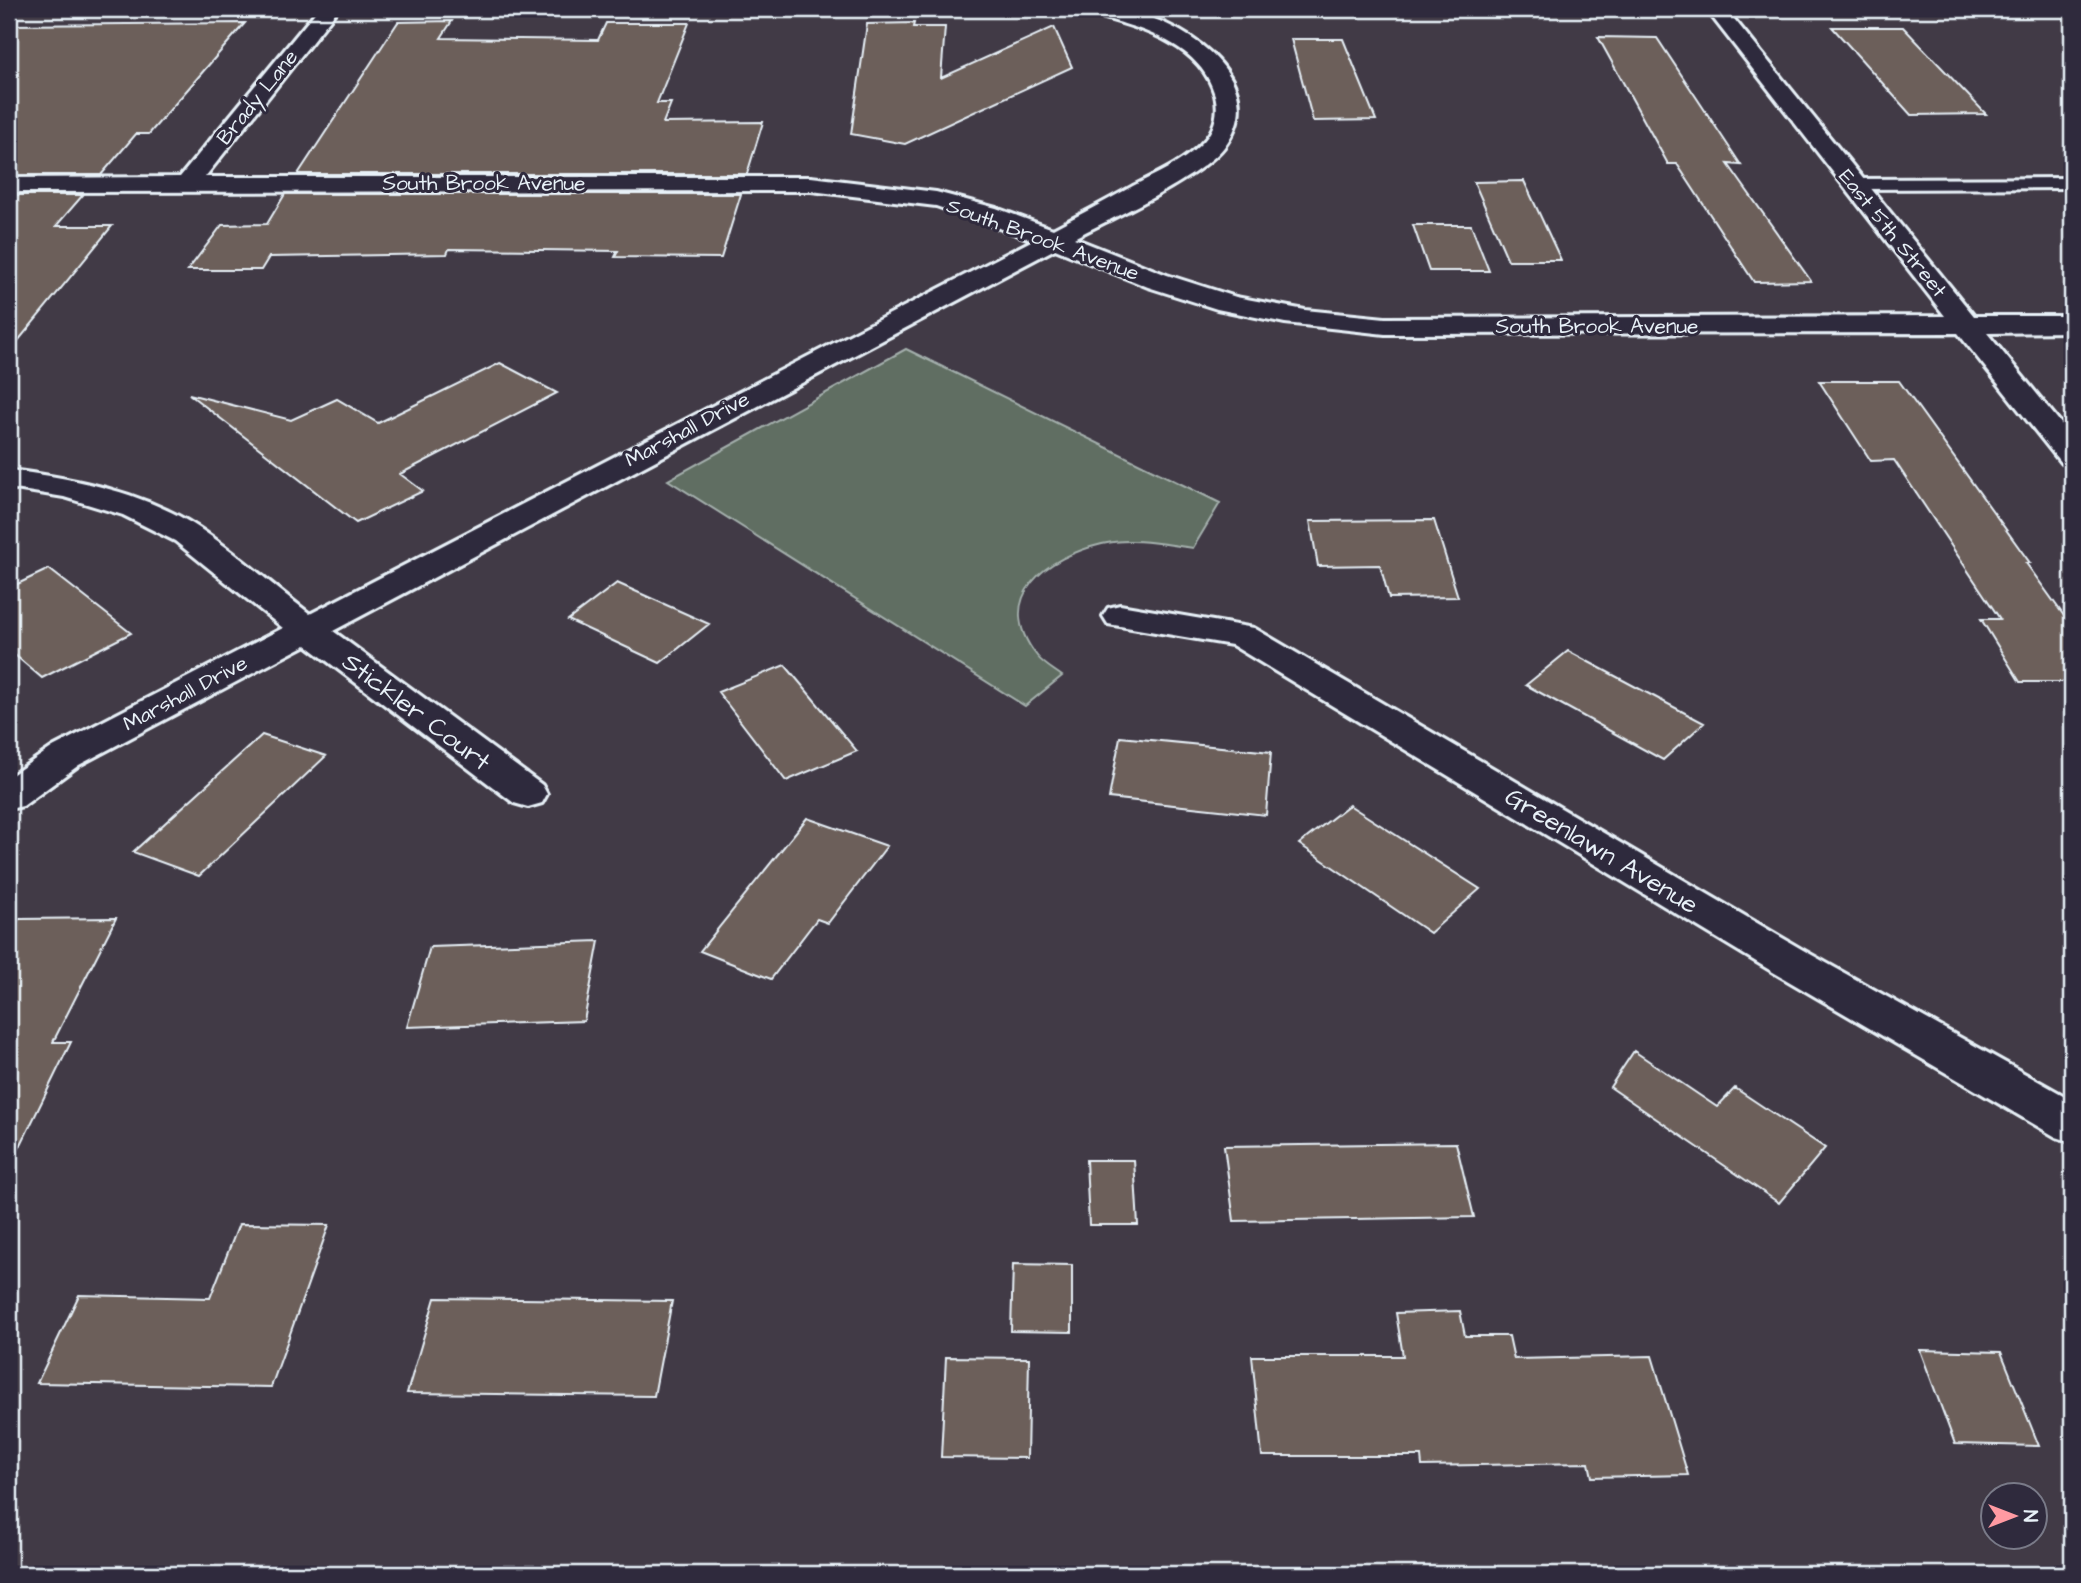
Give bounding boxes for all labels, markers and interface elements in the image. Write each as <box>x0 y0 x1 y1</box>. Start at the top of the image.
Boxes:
street label: Brady Lane <box>210 44 306 152</box>
street label: East 5th Street <box>1832 163 1954 304</box>
street label: South Brook Avenue <box>383 169 585 198</box>
street label: South Brook Avenue <box>943 191 1143 288</box>
street label: South Brook Avenue <box>1496 312 1698 341</box>
street label: Marshall Drive <box>620 384 754 474</box>
street label: Stickler Court <box>335 644 499 780</box>
street label: Marshall Drive <box>118 648 252 738</box>
street label: Greenlawn Avenue <box>1498 779 1705 923</box>
north arrow <box>1980 1482 2050 1552</box>
text: N <box>2016 1510 2043 1522</box>

